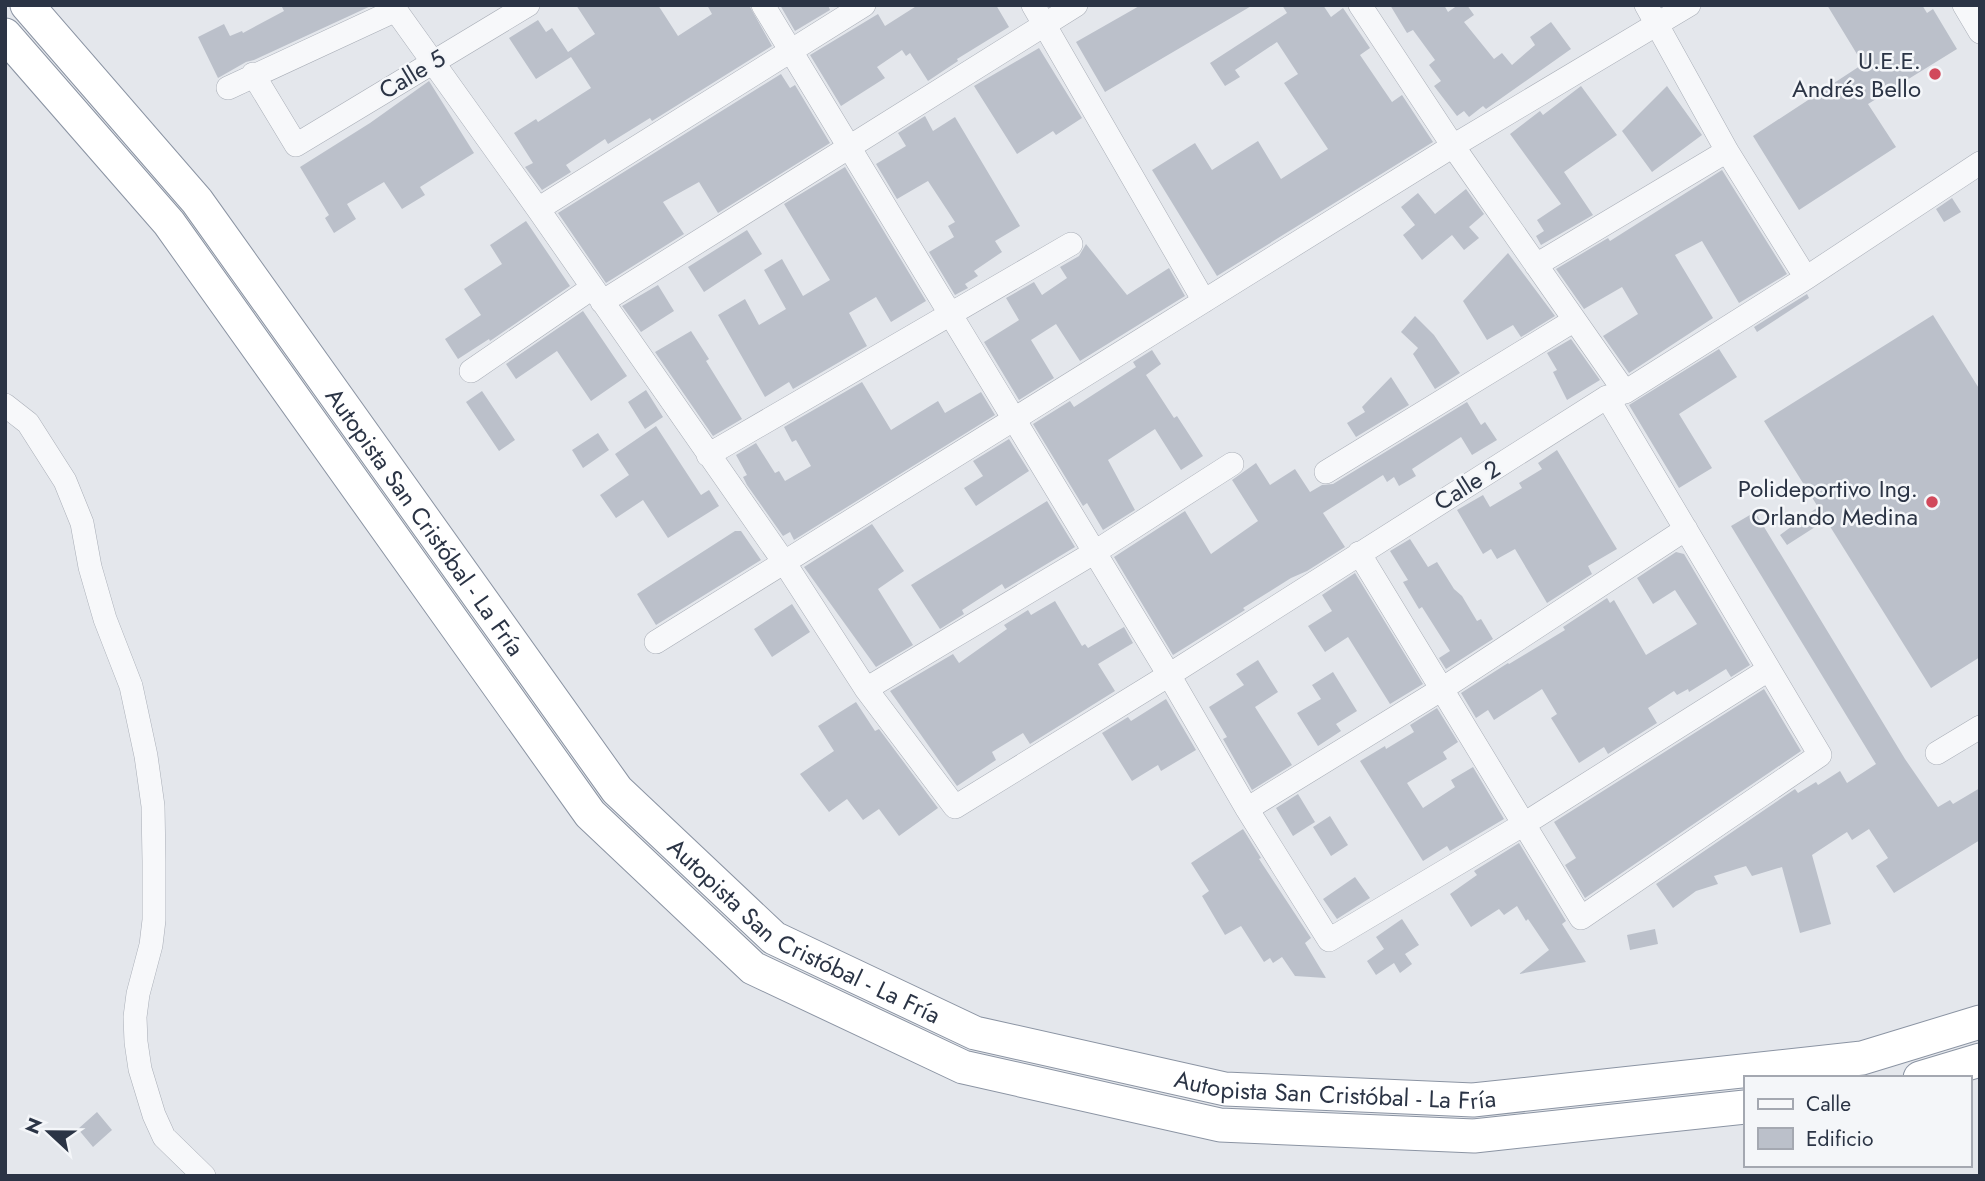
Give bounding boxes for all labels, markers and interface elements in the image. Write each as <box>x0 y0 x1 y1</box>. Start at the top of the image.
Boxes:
street label: Calle 5 <box>372 40 452 108</box>
place label: U.E.E. Andrés Bello <box>1792 43 1921 106</box>
marker: U.E.E. Andrés Bello <box>1927 66 1943 82</box>
street label: Autopista San Cristóbal - La Fría <box>318 380 533 663</box>
street label: Calle 2 <box>1427 451 1507 519</box>
place label: Polideportivo Ing. Orlando Medina <box>1738 471 1918 534</box>
marker: Polideportivo Ing. Orlando Medina <box>1924 494 1940 510</box>
street label: Autopista San Cristóbal - La Fría <box>660 829 947 1032</box>
street label: Autopista San Cristóbal - La Fría <box>1171 1061 1498 1118</box>
legend <box>1744 1076 1971 1167</box>
text: Calle <box>1806 1089 1851 1119</box>
north arrow <box>14 1097 84 1167</box>
text: N <box>18 1114 49 1138</box>
text: Edificio <box>1806 1124 1873 1154</box>

